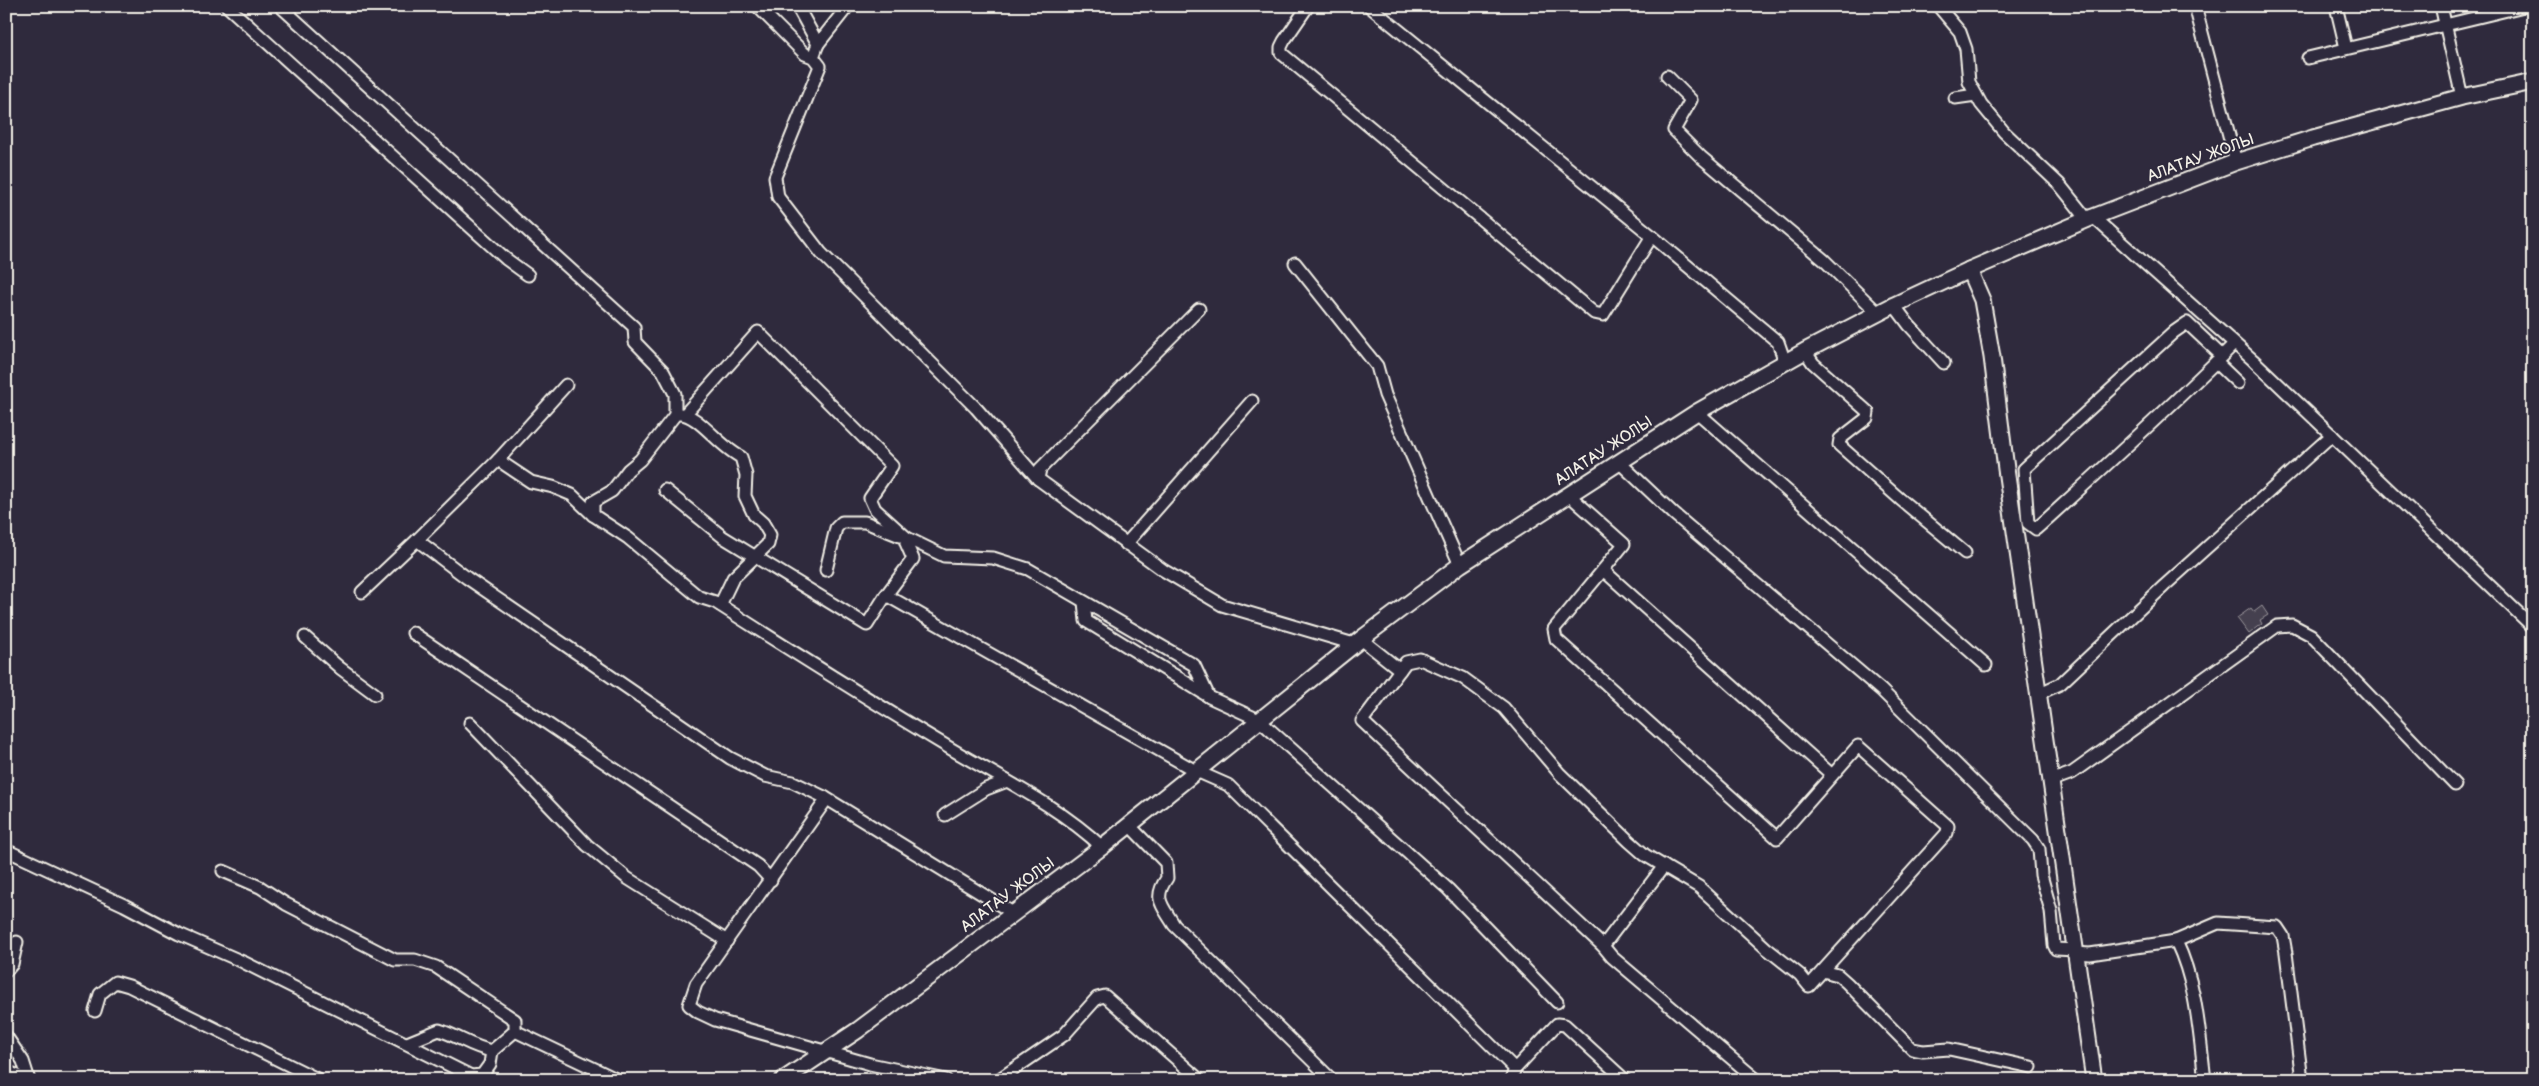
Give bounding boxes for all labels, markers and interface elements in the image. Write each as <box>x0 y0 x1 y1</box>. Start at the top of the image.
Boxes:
street label: АЛАТАУ ЖОЛЫ <box>2144 130 2257 187</box>
street label: АЛАТАУ ЖОЛЫ <box>1551 412 1656 490</box>
street label: АЛАТАУ ЖОЛЫ <box>957 854 1059 937</box>

